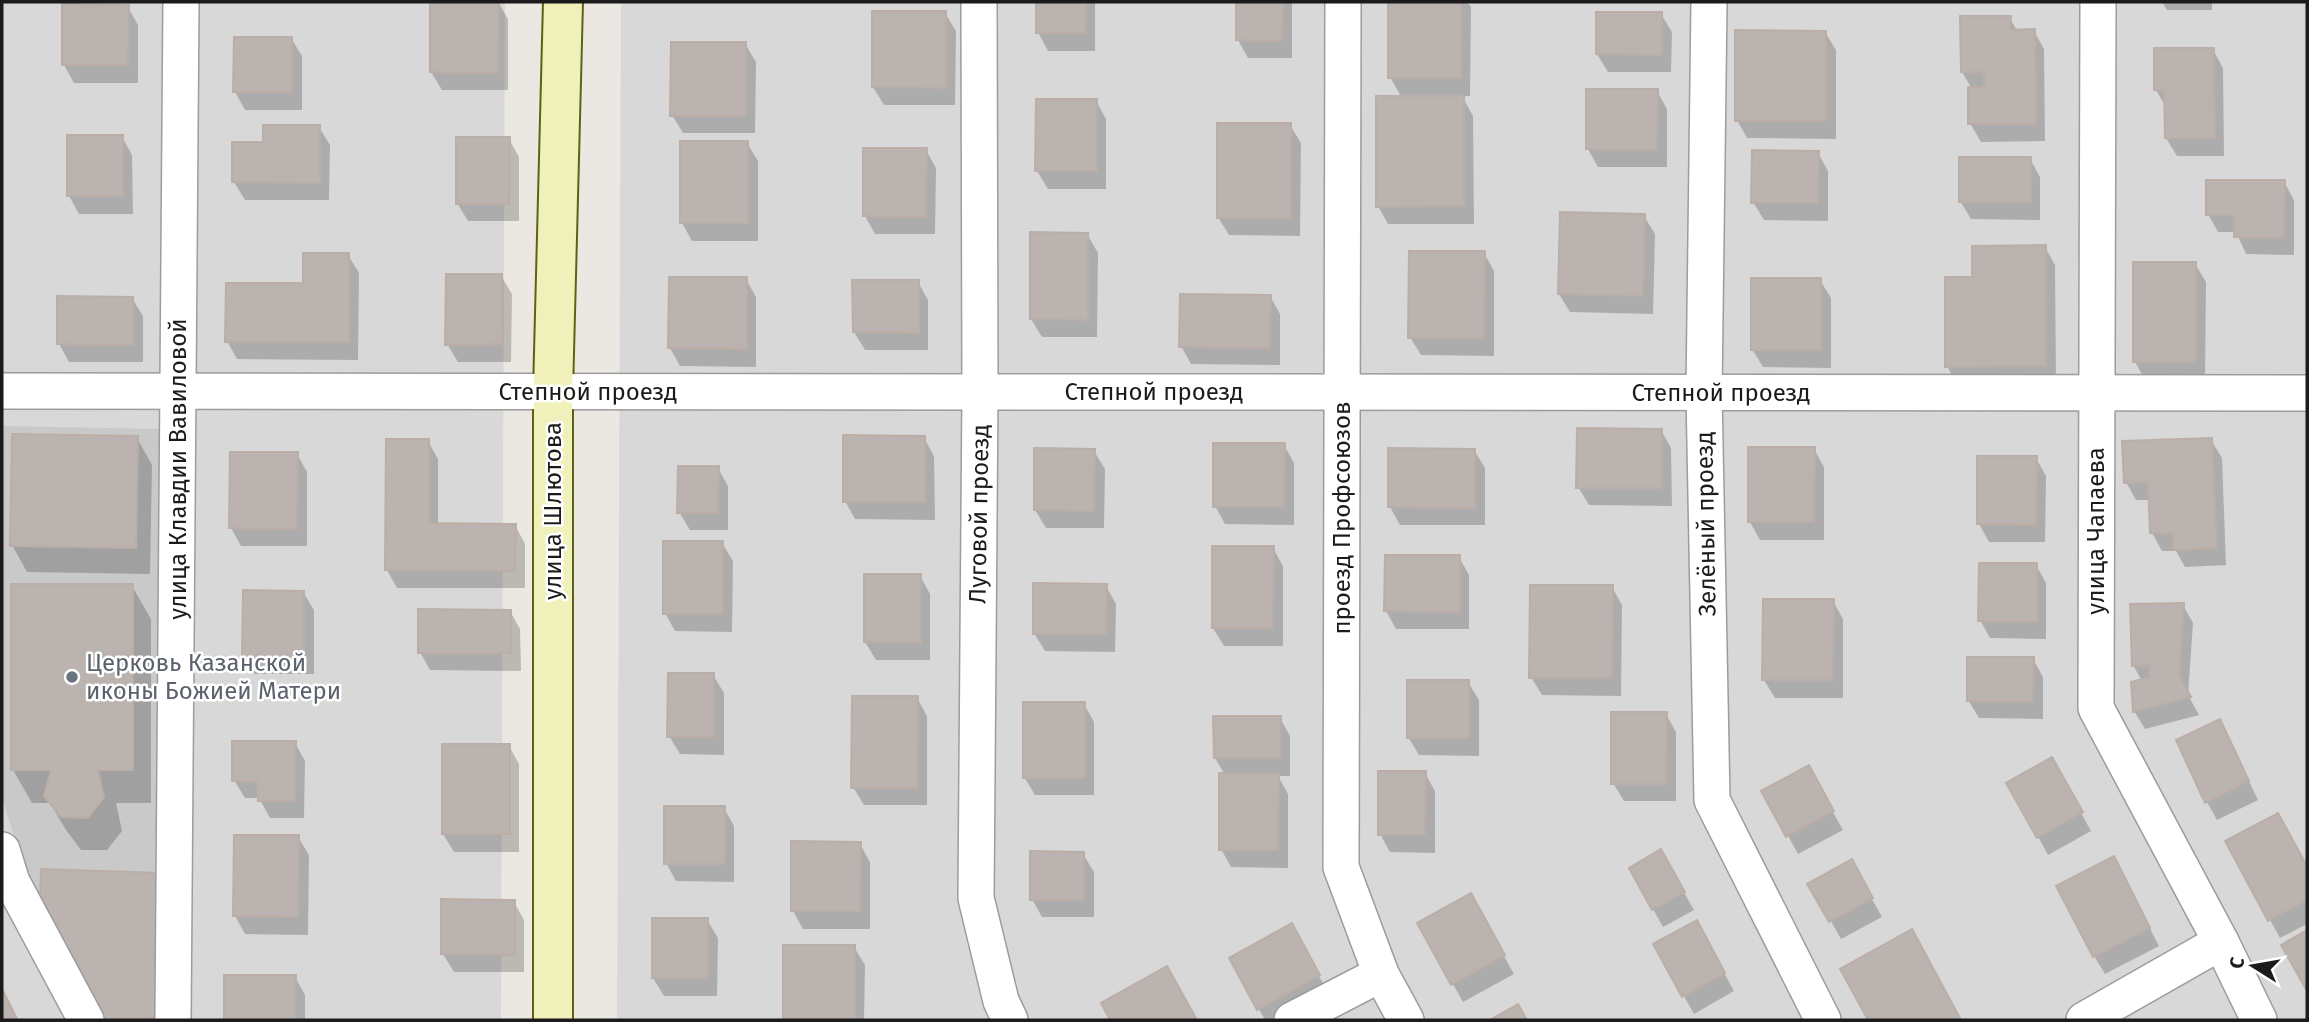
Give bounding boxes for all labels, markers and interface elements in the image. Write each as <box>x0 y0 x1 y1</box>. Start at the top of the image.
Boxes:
street label: улица Клавдии Вавиловой <box>164 318 192 620</box>
street label: Степной проезд <box>499 378 677 406</box>
street label: Степной проезд <box>1065 378 1243 406</box>
street label: Степной проезд <box>1632 379 1810 407</box>
street label: проезд Профсоюзов <box>1328 401 1356 635</box>
street label: улица Шлютова <box>539 422 567 600</box>
street label: Луговой проезд <box>963 424 995 604</box>
street label: Зелёный проезд <box>1690 431 1722 617</box>
street label: улица Чапаева <box>2082 447 2110 615</box>
place label: Церковь Казанской иконы Божией Матери <box>86 649 341 705</box>
marker: Церковь Казанской иконы Божией Матери <box>64 669 80 685</box>
north arrow <box>2218 931 2288 1001</box>
text: С <box>2224 955 2249 970</box>

